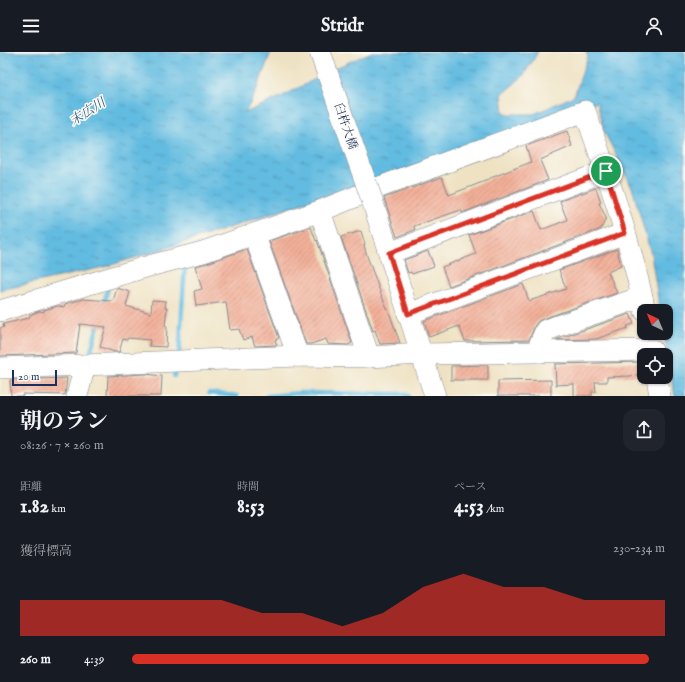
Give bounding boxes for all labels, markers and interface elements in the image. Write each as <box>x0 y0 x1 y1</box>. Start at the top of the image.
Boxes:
icon: menu <box>20 15 42 37</box>
text: Stridr <box>321 15 364 38</box>
icon: person <box>643 15 665 37</box>
water label: 末広川 <box>67 93 110 130</box>
street label: 臼杵大橋 <box>331 101 360 151</box>
pin <box>589 154 623 188</box>
icon: arrive <box>595 160 617 182</box>
north arrow <box>637 304 673 340</box>
map controls <box>637 304 673 384</box>
button: locate <box>637 348 673 384</box>
scale bar <box>12 368 57 387</box>
text: 20 m <box>18 370 39 384</box>
text: 朝のラン <box>20 408 108 436</box>
button: share <box>623 409 665 451</box>
text: 08:26 · 7 × 260 m <box>20 437 104 454</box>
text: 距離 <box>20 480 42 494</box>
text: 時間 <box>237 480 259 494</box>
text: ペース <box>454 480 486 494</box>
text: 1.82 <box>20 494 49 519</box>
text: 8:53 <box>237 494 265 519</box>
text: 4:53 <box>454 494 484 519</box>
text: km <box>49 502 66 516</box>
text: /km <box>484 502 504 516</box>
text: 230–234 m <box>613 540 665 557</box>
text: 獲得標高 <box>20 543 72 560</box>
text: 260 m <box>20 651 51 668</box>
text: 4:39 <box>84 651 104 668</box>

